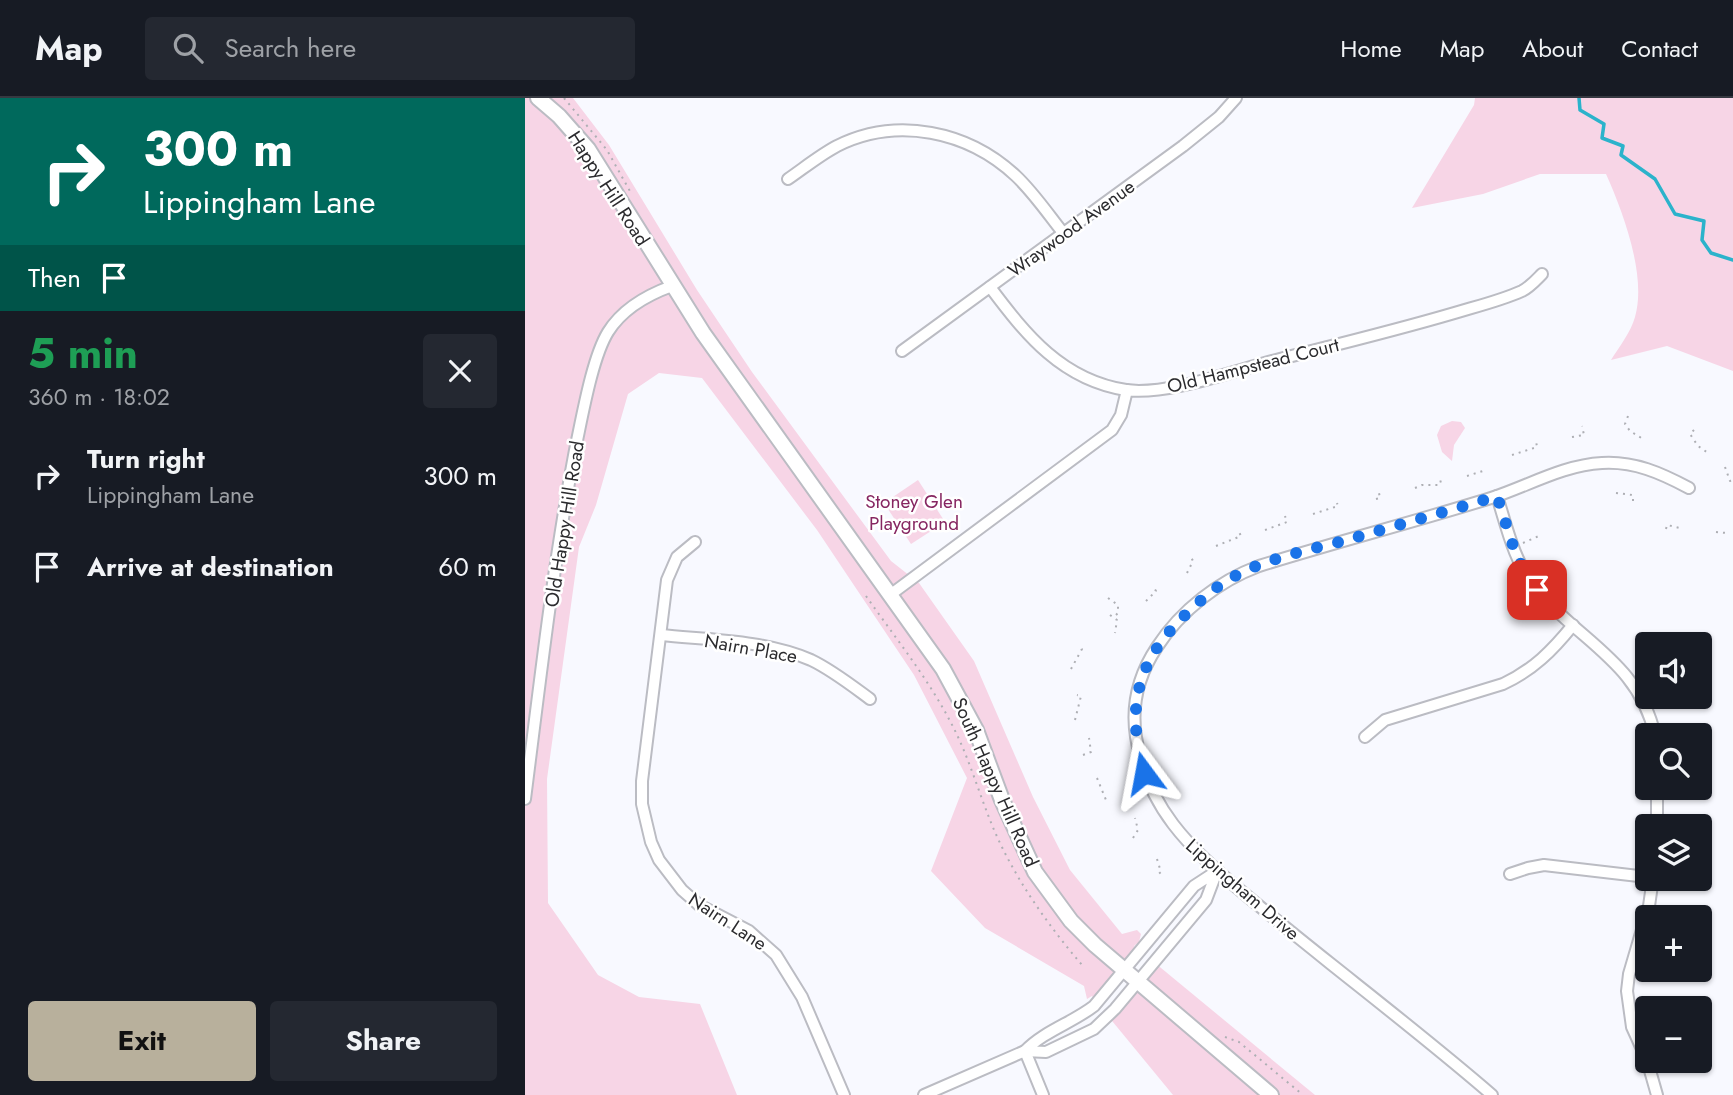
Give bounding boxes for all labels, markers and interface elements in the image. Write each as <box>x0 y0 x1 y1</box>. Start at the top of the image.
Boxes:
search box <box>145 17 635 80</box>
text: Map <box>35 25 103 72</box>
icon: search <box>169 29 207 67</box>
text: Search here <box>225 29 356 67</box>
text: Home <box>1340 31 1402 66</box>
text: Map <box>1440 31 1484 66</box>
text: About <box>1522 31 1583 66</box>
text: Contact <box>1621 31 1698 66</box>
text: 300 m <box>143 114 293 184</box>
icon: right <box>28 126 119 217</box>
street label: Happy Hill Road <box>561 126 656 251</box>
street label: Wraywood Avenue <box>1002 173 1141 284</box>
text: Lippingham Lane <box>143 179 375 225</box>
text: Then <box>28 259 81 297</box>
icon: arrive <box>95 259 133 297</box>
text: 5 min <box>28 323 138 384</box>
street label: Old Hampstead Court <box>1164 331 1342 400</box>
button: close <box>423 334 497 408</box>
text: 360 m · 18:02 <box>28 380 170 414</box>
street label: Old Happy Hill Road <box>538 439 591 609</box>
text: Turn right <box>87 440 205 478</box>
icon: right <box>28 457 66 495</box>
text: 300 m <box>424 457 497 495</box>
text: Lippingham Lane <box>87 478 254 512</box>
park label: Stoney Glen Playground <box>865 488 963 537</box>
icon: arrive <box>28 548 66 586</box>
text: Arrive at destination <box>87 548 334 586</box>
text: 60 m <box>438 548 497 586</box>
pin <box>1507 560 1567 620</box>
icon: arrive <box>1518 571 1556 609</box>
street label: Nairn Place <box>702 627 800 670</box>
map controls <box>1635 632 1712 1073</box>
button: sound <box>1635 632 1712 709</box>
street label: South Happy Hill Road <box>946 693 1045 871</box>
button: search <box>1635 723 1712 800</box>
position arrow <box>1107 736 1181 810</box>
button: layers <box>1635 814 1712 891</box>
street label: Lippingham Drive <box>1180 832 1306 947</box>
street label: Nairn Lane <box>683 886 772 957</box>
button: + <box>1635 905 1712 982</box>
button: − <box>1635 996 1712 1073</box>
button: Exit <box>28 1001 256 1081</box>
button: Share <box>270 1001 497 1081</box>

